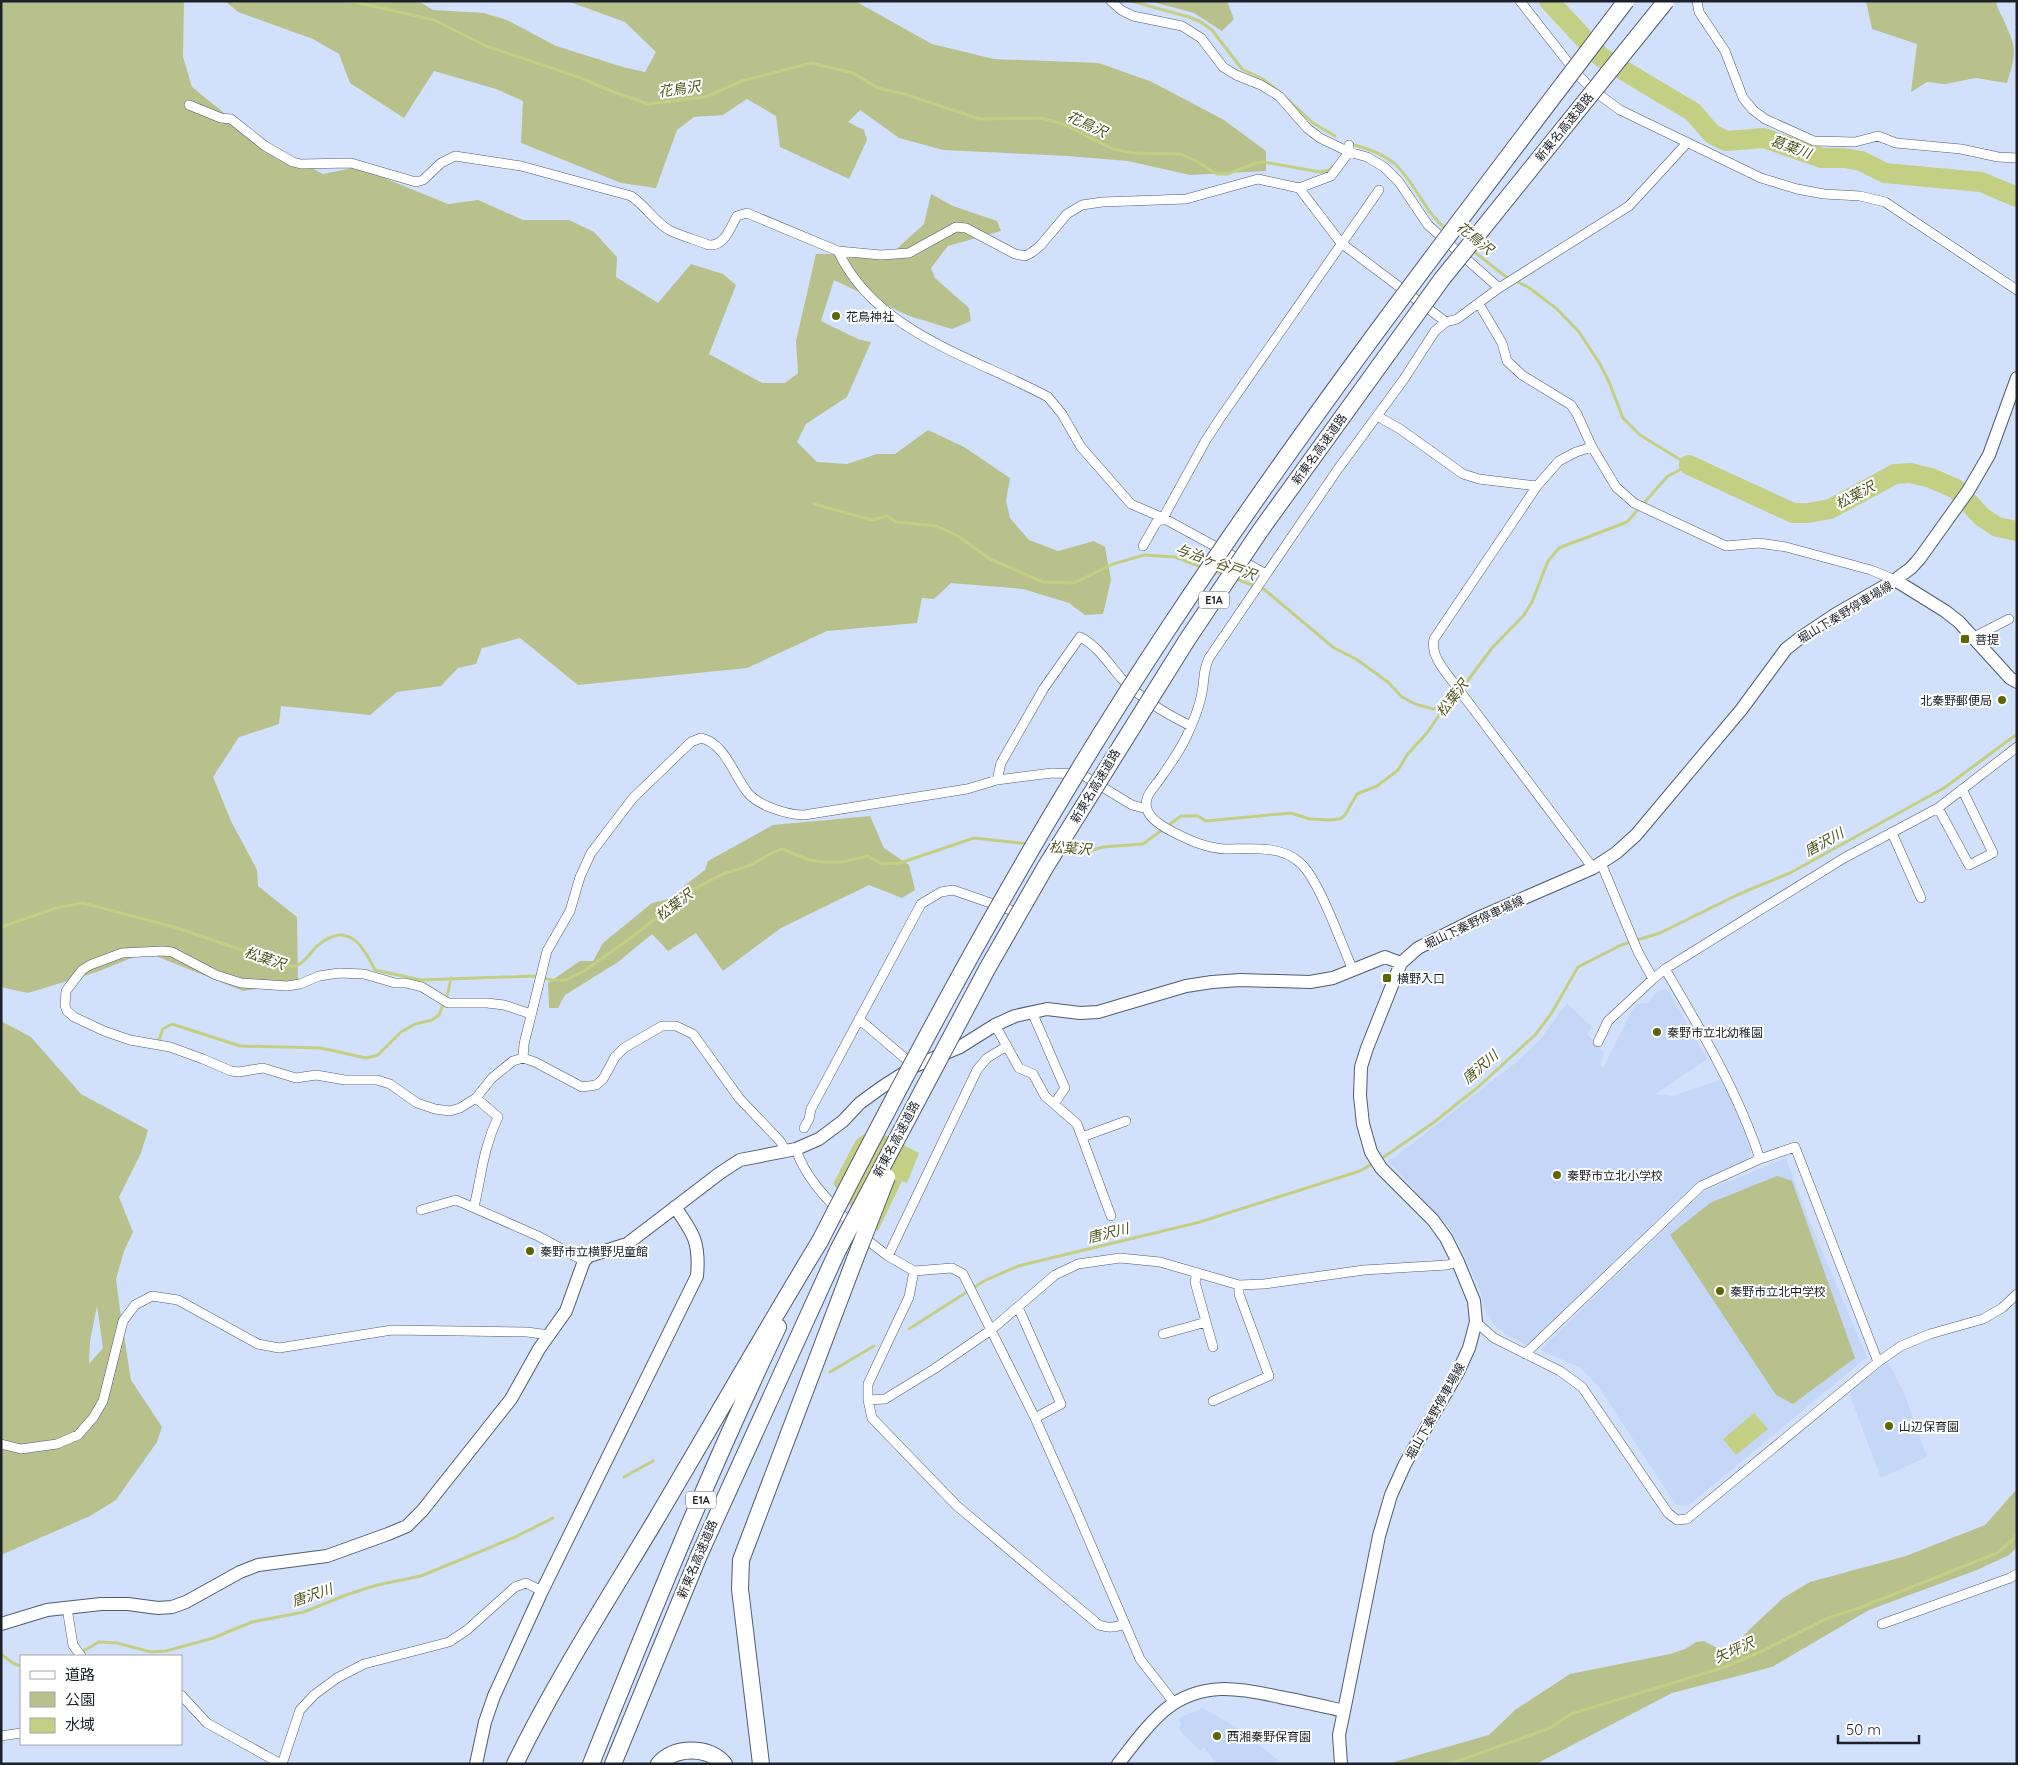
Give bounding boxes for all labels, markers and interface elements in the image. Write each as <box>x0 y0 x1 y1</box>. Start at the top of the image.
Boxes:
water label: 花鳥沢 <box>657 77 703 101</box>
street label: 新東名高速道路 <box>1532 90 1596 164</box>
water label: 花鳥沢 <box>1064 107 1112 142</box>
water label: 葛葉川 <box>1768 131 1816 163</box>
water label: 花鳥沢 <box>1453 218 1499 259</box>
place label: 花鳥神社 <box>846 309 894 324</box>
marker: 花鳥神社 <box>830 310 842 322</box>
street label: 新東名高速道路 <box>1288 411 1350 487</box>
water label: 松葉沢 <box>1832 476 1880 513</box>
water label: 与治ヶ谷戸沢 <box>1173 540 1261 585</box>
street label: 堀山下秦野停車場線 <box>1795 578 1895 646</box>
road number: E1A <box>1199 592 1229 608</box>
place label: 菩提 <box>1975 632 1999 647</box>
marker: 菩提 <box>1959 633 1971 645</box>
water label: 松葉沢 <box>1432 674 1473 720</box>
place label: 北秦野郵便局 <box>1920 693 1992 708</box>
marker: 北秦野郵便局 <box>1996 694 2008 706</box>
street label: 新東名高速道路 <box>1067 746 1123 826</box>
water label: 唐沢川 <box>1801 823 1848 860</box>
water label: 松葉沢 <box>1048 838 1094 859</box>
water label: 松葉沢 <box>652 884 698 925</box>
street label: 堀山下秦野停車場線 <box>1422 892 1526 952</box>
water label: 松葉沢 <box>242 943 290 974</box>
place label: 横野入口 <box>1397 971 1445 986</box>
marker: 横野入口 <box>1381 972 1393 984</box>
place label: 秦野市立北幼稚園 <box>1667 1025 1763 1040</box>
marker: 秦野市立北幼稚園 <box>1651 1026 1663 1038</box>
water label: 唐沢川 <box>1458 1045 1503 1088</box>
street label: 新東名高速道路 <box>870 1098 922 1180</box>
place label: 秦野市立北小学校 <box>1567 1168 1663 1183</box>
marker: 秦野市立北小学校 <box>1551 1169 1563 1181</box>
water label: 唐沢川 <box>1085 1219 1132 1247</box>
place label: 秦野市立横野児童館 <box>540 1244 648 1259</box>
marker: 秦野市立横野児童館 <box>524 1245 536 1257</box>
place label: 秦野市立北中学校 <box>1730 1284 1826 1299</box>
marker: 秦野市立北中学校 <box>1714 1285 1726 1297</box>
street label: 堀山下秦野停車場線 <box>1402 1360 1468 1462</box>
place label: 山辺保育園 <box>1899 1419 1959 1434</box>
marker: 山辺保育園 <box>1883 1420 1895 1432</box>
road number: E1A <box>686 1492 716 1508</box>
street label: 新東名高速道路 <box>674 1517 720 1601</box>
water label: 唐沢川 <box>289 1579 337 1610</box>
water label: 矢坪沢 <box>1711 1632 1759 1667</box>
legend <box>20 1655 182 1745</box>
text: 道路 <box>65 1665 95 1684</box>
text: 公園 <box>65 1690 95 1709</box>
scale bar <box>1838 1712 1919 1744</box>
text: 水域 <box>65 1715 95 1734</box>
text: 50 m <box>1846 1720 1881 1739</box>
place label: 西湘秦野保育園 <box>1227 1729 1311 1744</box>
marker: 西湘秦野保育園 <box>1211 1730 1223 1742</box>

